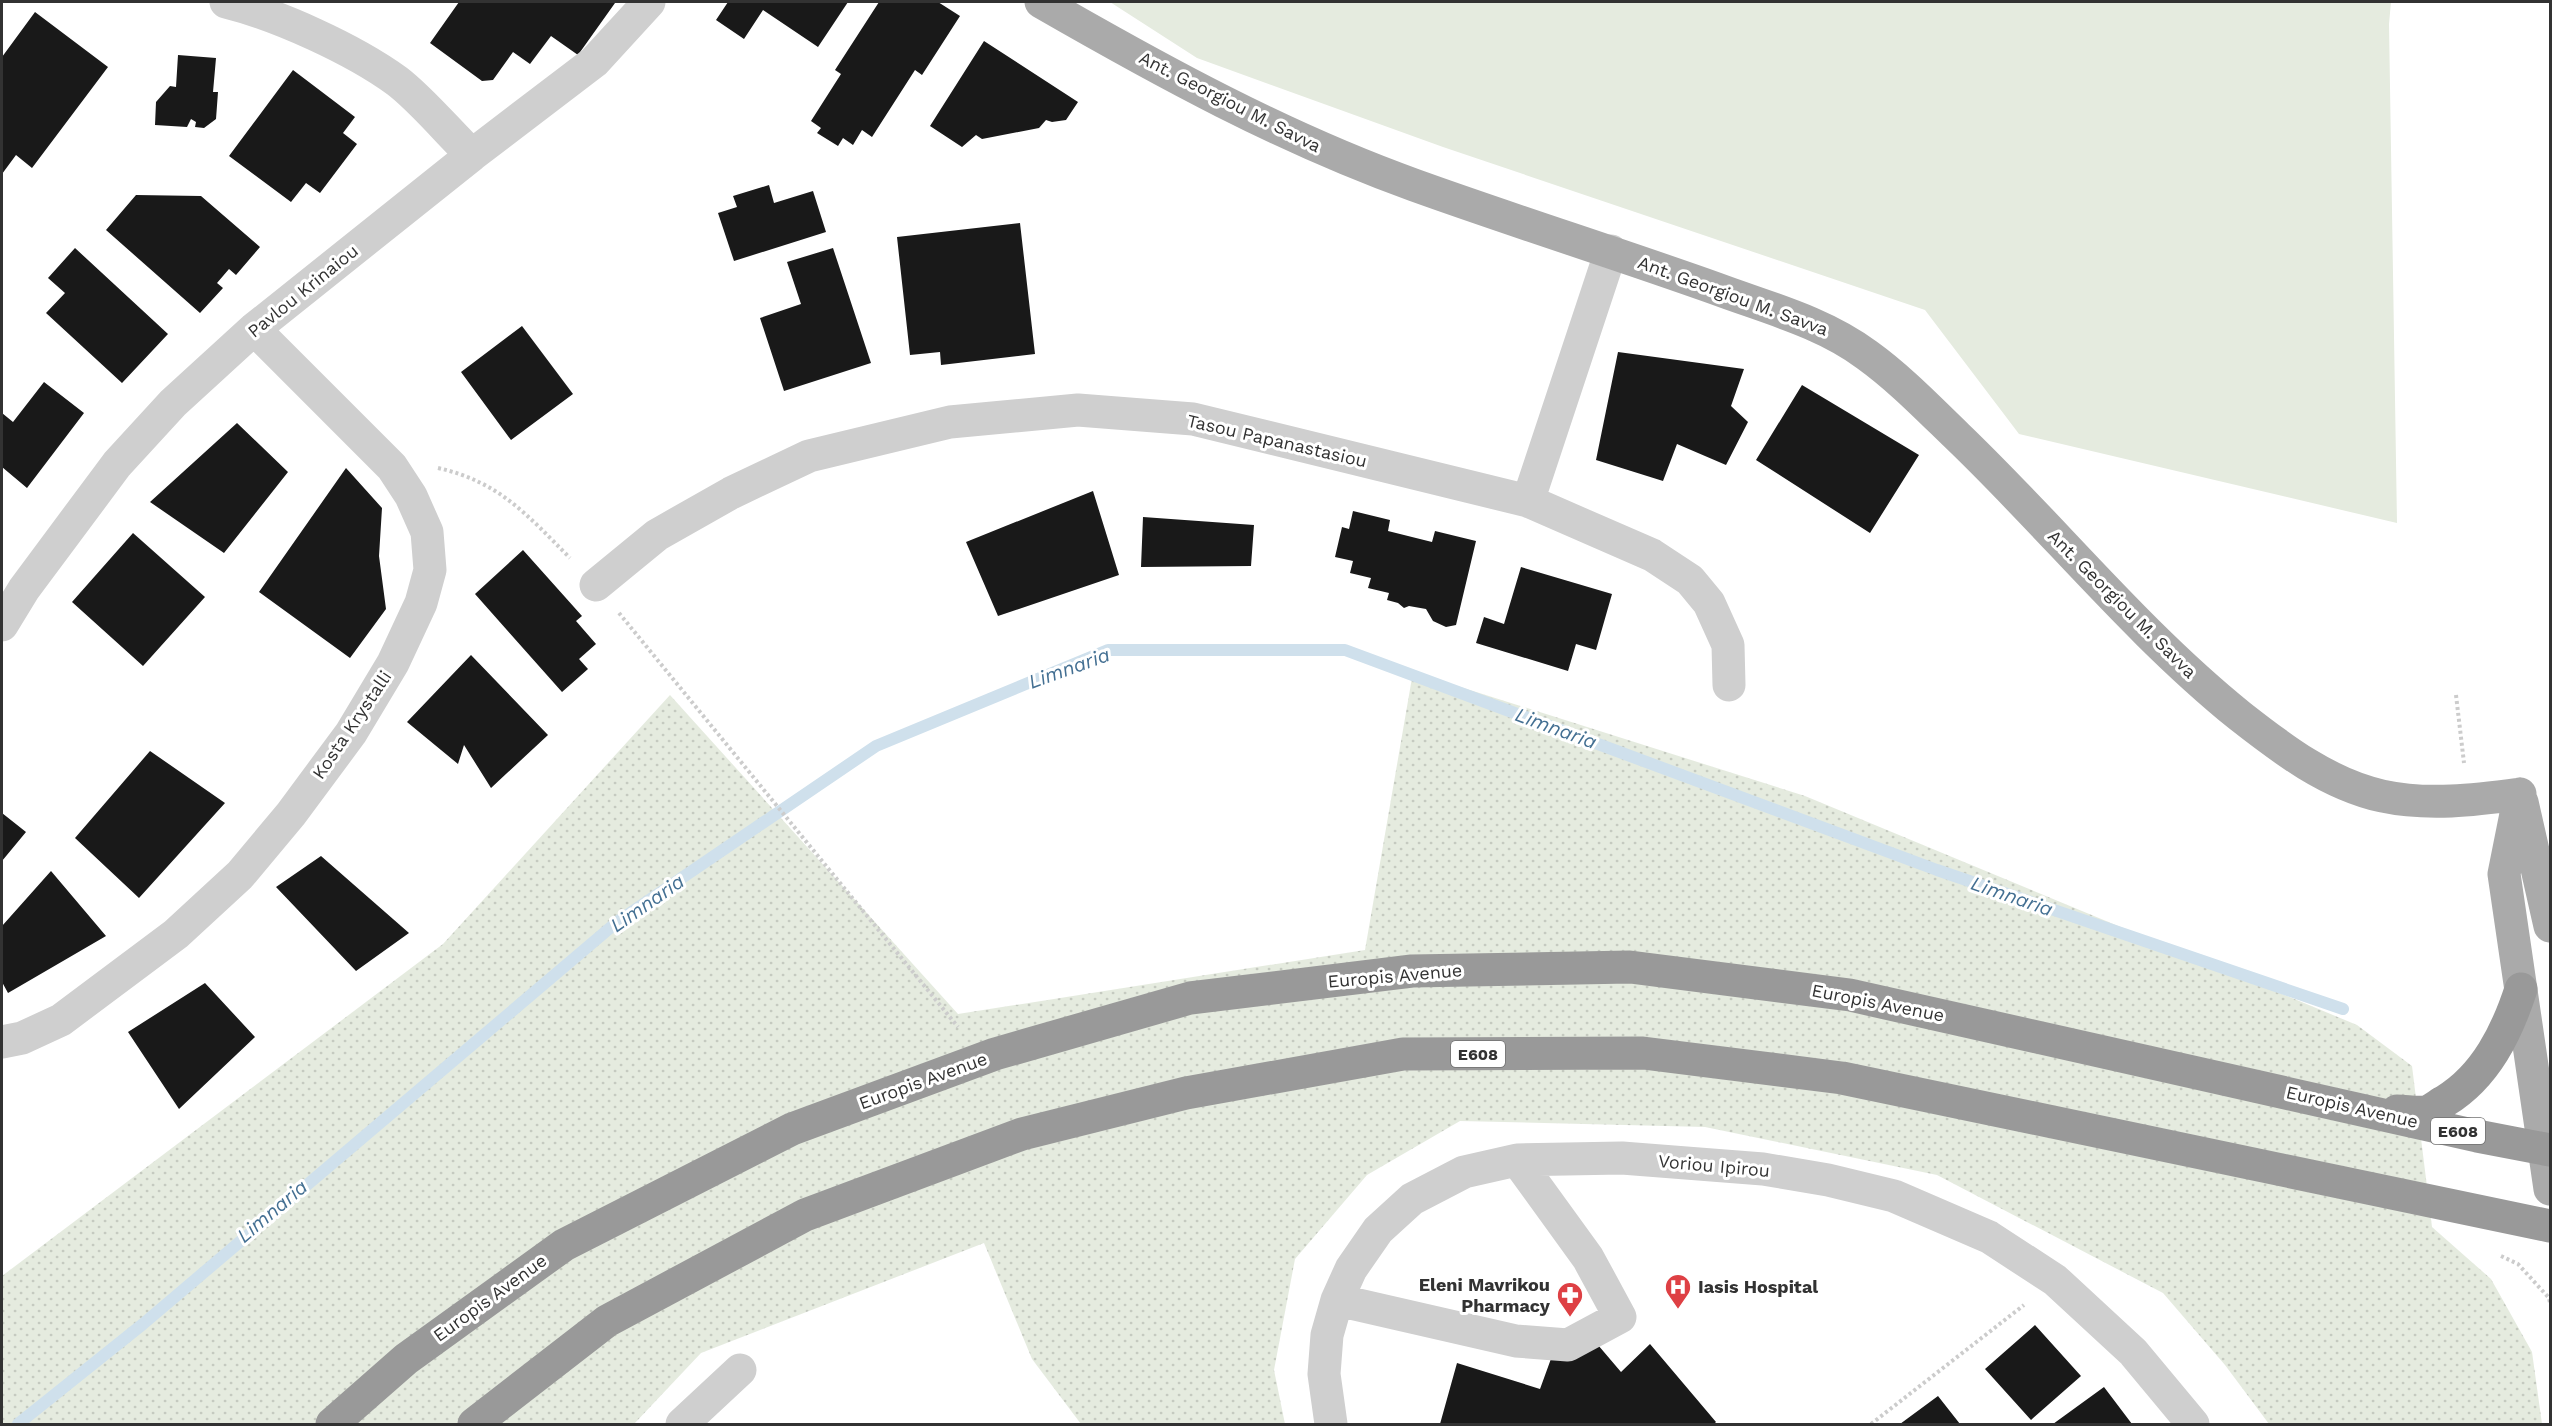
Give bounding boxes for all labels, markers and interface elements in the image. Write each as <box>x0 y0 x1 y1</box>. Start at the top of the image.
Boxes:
street label: Ant. Georgiou M. Savva <box>1136 47 1325 157</box>
street label: Pavlou Krinaiou <box>243 240 362 341</box>
street label: Ant. Georgiou M. Savva <box>1635 251 1831 340</box>
street label: Tasou Papanastasiou <box>1185 410 1369 471</box>
street label: Ant. Georgiou M. Savva <box>2044 525 2201 682</box>
water label: Limnaria <box>1025 642 1113 694</box>
street label: Kosta Krystalli <box>308 667 396 783</box>
water label: Limnaria <box>1512 702 1600 754</box>
water label: Limnaria <box>605 869 689 937</box>
water label: Limnaria <box>1968 871 2056 921</box>
street label: Europis Avenue <box>1327 959 1463 992</box>
street label: Europis Avenue <box>1810 979 1946 1026</box>
road number: E608 <box>1451 1041 1505 1067</box>
street label: Europis Avenue <box>856 1048 990 1113</box>
street label: Europis Avenue <box>2284 1081 2420 1132</box>
road number: E608 <box>2431 1118 2485 1144</box>
street label: Voriou Ipirou <box>1657 1150 1771 1181</box>
water label: Limnaria <box>232 1174 312 1248</box>
street label: Europis Avenue <box>429 1249 550 1346</box>
hospital icon: Iasis Hospital <box>1663 1272 1693 1310</box>
place label: Eleni Mavrikou Pharmacy <box>1419 1274 1551 1316</box>
place label: Iasis Hospital <box>1698 1276 1818 1297</box>
pharmacy icon: Eleni Mavrikou Pharmacy <box>1555 1280 1585 1318</box>

